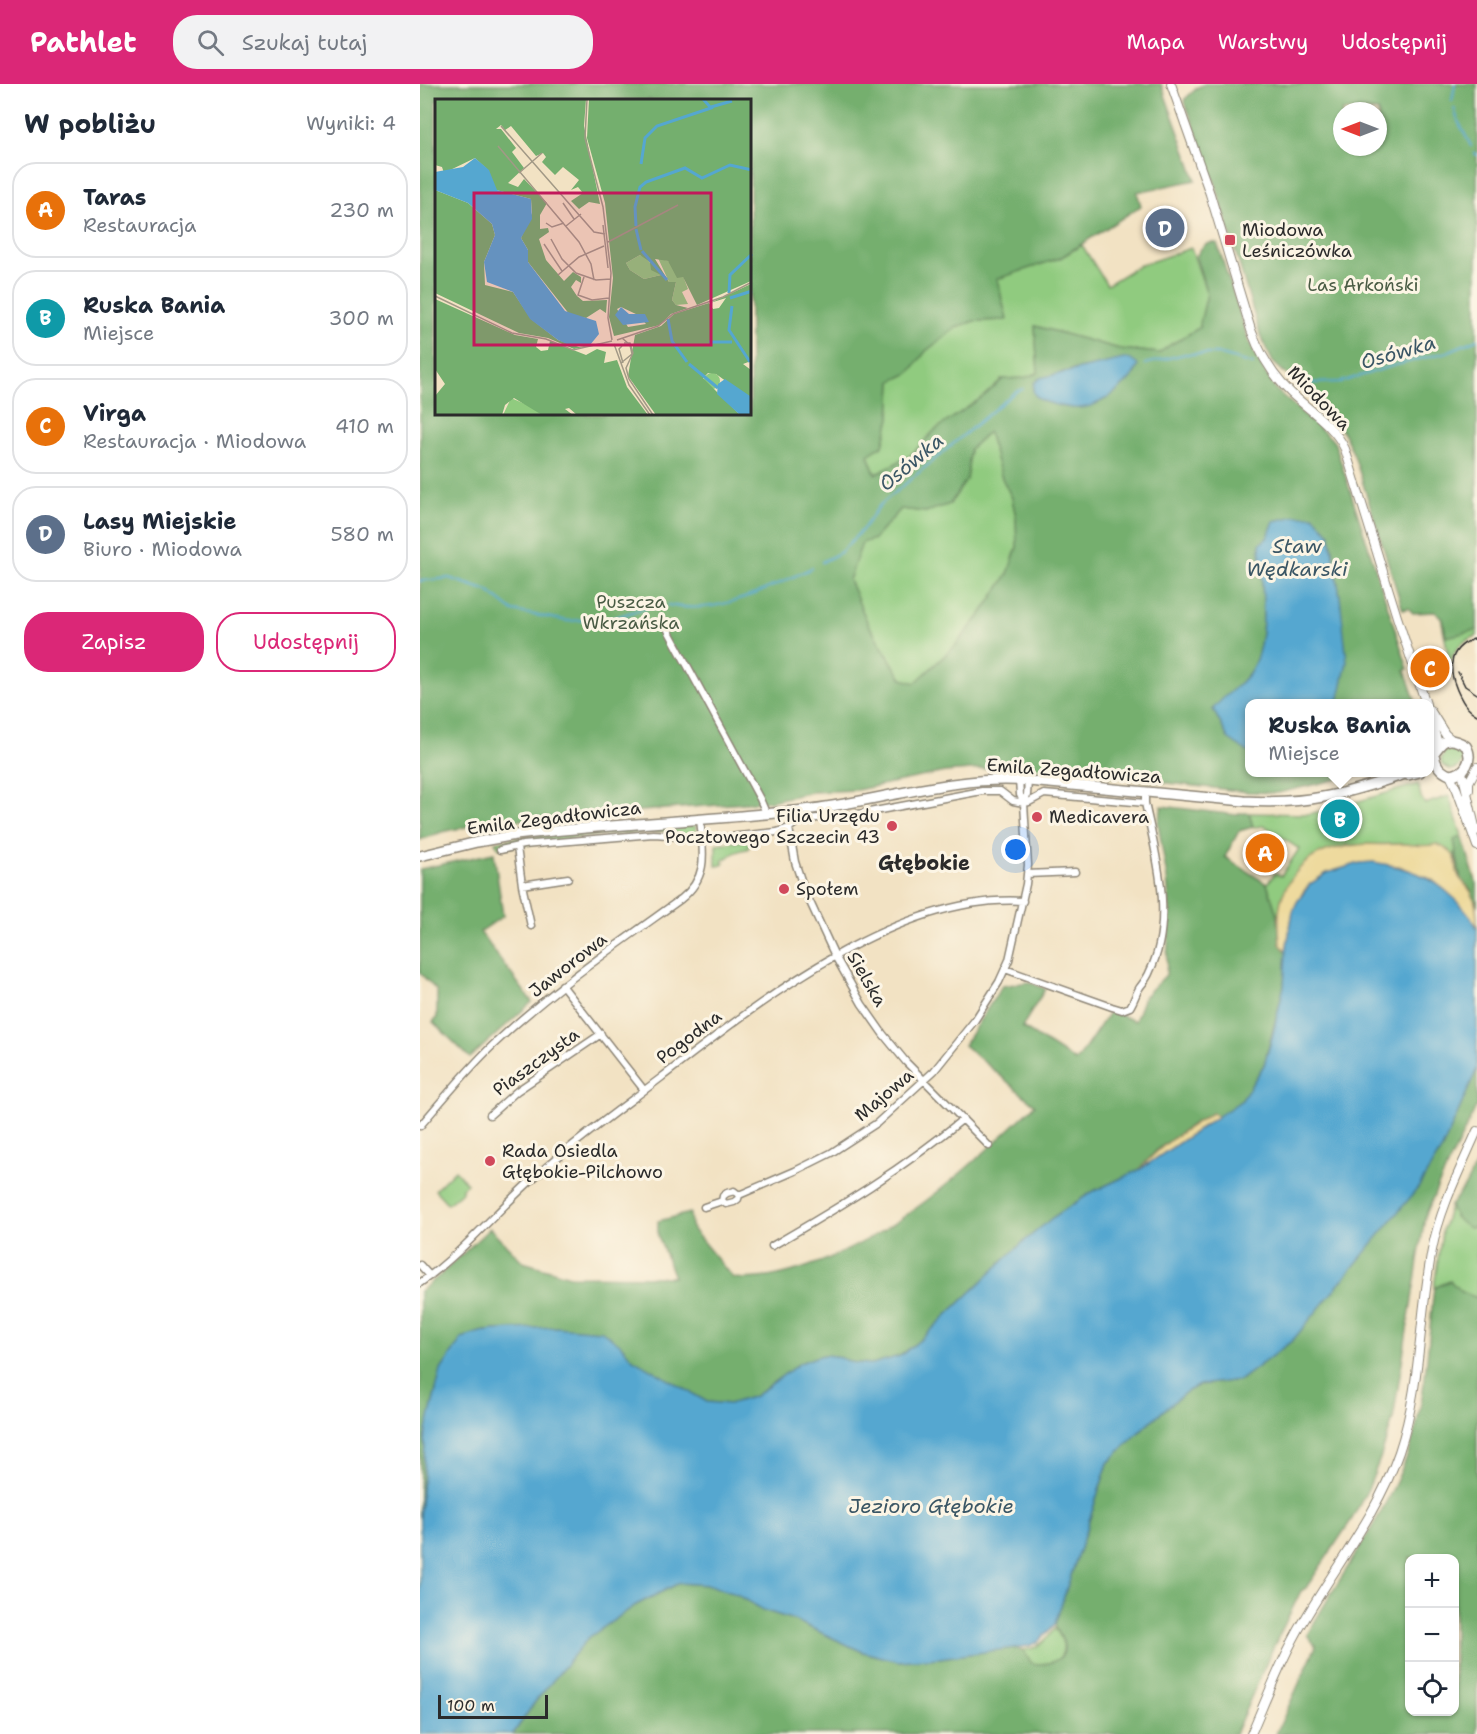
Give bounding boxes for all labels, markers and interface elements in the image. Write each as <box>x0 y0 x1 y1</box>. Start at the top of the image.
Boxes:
search box <box>173 15 593 69</box>
text: Pathlet <box>30 23 137 61</box>
icon: search <box>194 26 227 59</box>
text: Szukaj tutaj <box>242 28 367 57</box>
text: Mapa <box>1127 28 1185 56</box>
text: Warstwy <box>1218 28 1308 56</box>
text: Udostępnij <box>1341 28 1447 56</box>
inset map <box>435 99 752 416</box>
north arrow <box>1333 102 1387 156</box>
text: W pobliżu <box>24 106 156 141</box>
text: Wyniki: 4 <box>306 110 396 136</box>
text: Taras <box>83 183 146 212</box>
text: A <box>38 197 53 223</box>
text: 230 m <box>329 197 394 223</box>
pin: D <box>1146 206 1184 250</box>
text: Restauracja <box>83 212 197 238</box>
place label: Miodowa Leśniczówka <box>1242 218 1352 263</box>
marker: Miodowa Leśniczówka <box>1223 233 1237 247</box>
park label: Las Arkoński <box>1307 273 1419 297</box>
text: Ruska Bania <box>83 291 225 320</box>
text: B <box>39 305 52 331</box>
text: 300 m <box>328 305 394 331</box>
text: Miejsce <box>83 320 154 346</box>
water label: Osówka <box>1357 329 1439 375</box>
street label: Miodowa <box>1282 360 1356 436</box>
text: Virga <box>83 399 146 428</box>
text: C <box>39 413 52 439</box>
text: 410 m <box>335 413 394 439</box>
water label: Osówka <box>873 427 949 497</box>
text: Restauracja · Miodowa <box>83 428 306 454</box>
text: Lasy Miejskie <box>83 507 237 536</box>
text: D <box>38 521 53 547</box>
text: 580 m <box>331 521 394 547</box>
water label: Staw Wędkarski <box>1246 533 1348 582</box>
text: Biuro · Miodowa <box>83 536 242 562</box>
park label: Puszcza Wkrzańska <box>583 590 679 635</box>
button: Zapisz <box>24 612 204 672</box>
button: Udostępnij <box>216 612 396 672</box>
pin: C <box>1410 646 1450 690</box>
popup <box>1245 699 1434 777</box>
text: Ruska Bania <box>1268 711 1411 740</box>
text: Miejsce <box>1268 740 1340 766</box>
street label: Emila Zegadłowicza <box>986 753 1162 789</box>
street label: Emila Zegadłowicza <box>466 795 642 841</box>
pin: B <box>1320 796 1360 842</box>
place label: Filia Urzędu Pocztowego Szczecin 43 <box>665 804 880 849</box>
place label: Medicavera <box>1049 805 1149 829</box>
marker: Medicavera <box>1030 810 1044 824</box>
marker: Filia Urzędu Pocztowego Szczecin 43 <box>885 819 899 833</box>
pin: A <box>1246 830 1284 876</box>
your location <box>1001 835 1030 864</box>
district label: Głębokie <box>878 850 970 876</box>
place label: Społem <box>796 877 858 901</box>
marker: Społem <box>777 882 791 896</box>
street label: Jaworowa <box>524 927 612 1003</box>
street label: Sielska <box>842 947 892 1011</box>
street label: Pogodna <box>651 1005 727 1069</box>
street label: Piaszczysta <box>488 1022 584 1102</box>
street label: Majowa <box>849 1063 919 1127</box>
place label: Rada Osiedla Głębokie-Pilchowo <box>502 1139 663 1184</box>
marker: Rada Osiedla Głębokie-Pilchowo <box>483 1154 497 1168</box>
water label: Jezioro Głębokie <box>848 1493 1014 1519</box>
map controls <box>1405 1554 1459 1716</box>
button: + <box>1405 1554 1459 1608</box>
button: − <box>1405 1608 1459 1662</box>
button: locate <box>1405 1662 1459 1716</box>
scale bar <box>438 1692 548 1720</box>
text: 100 m <box>447 1695 495 1716</box>

